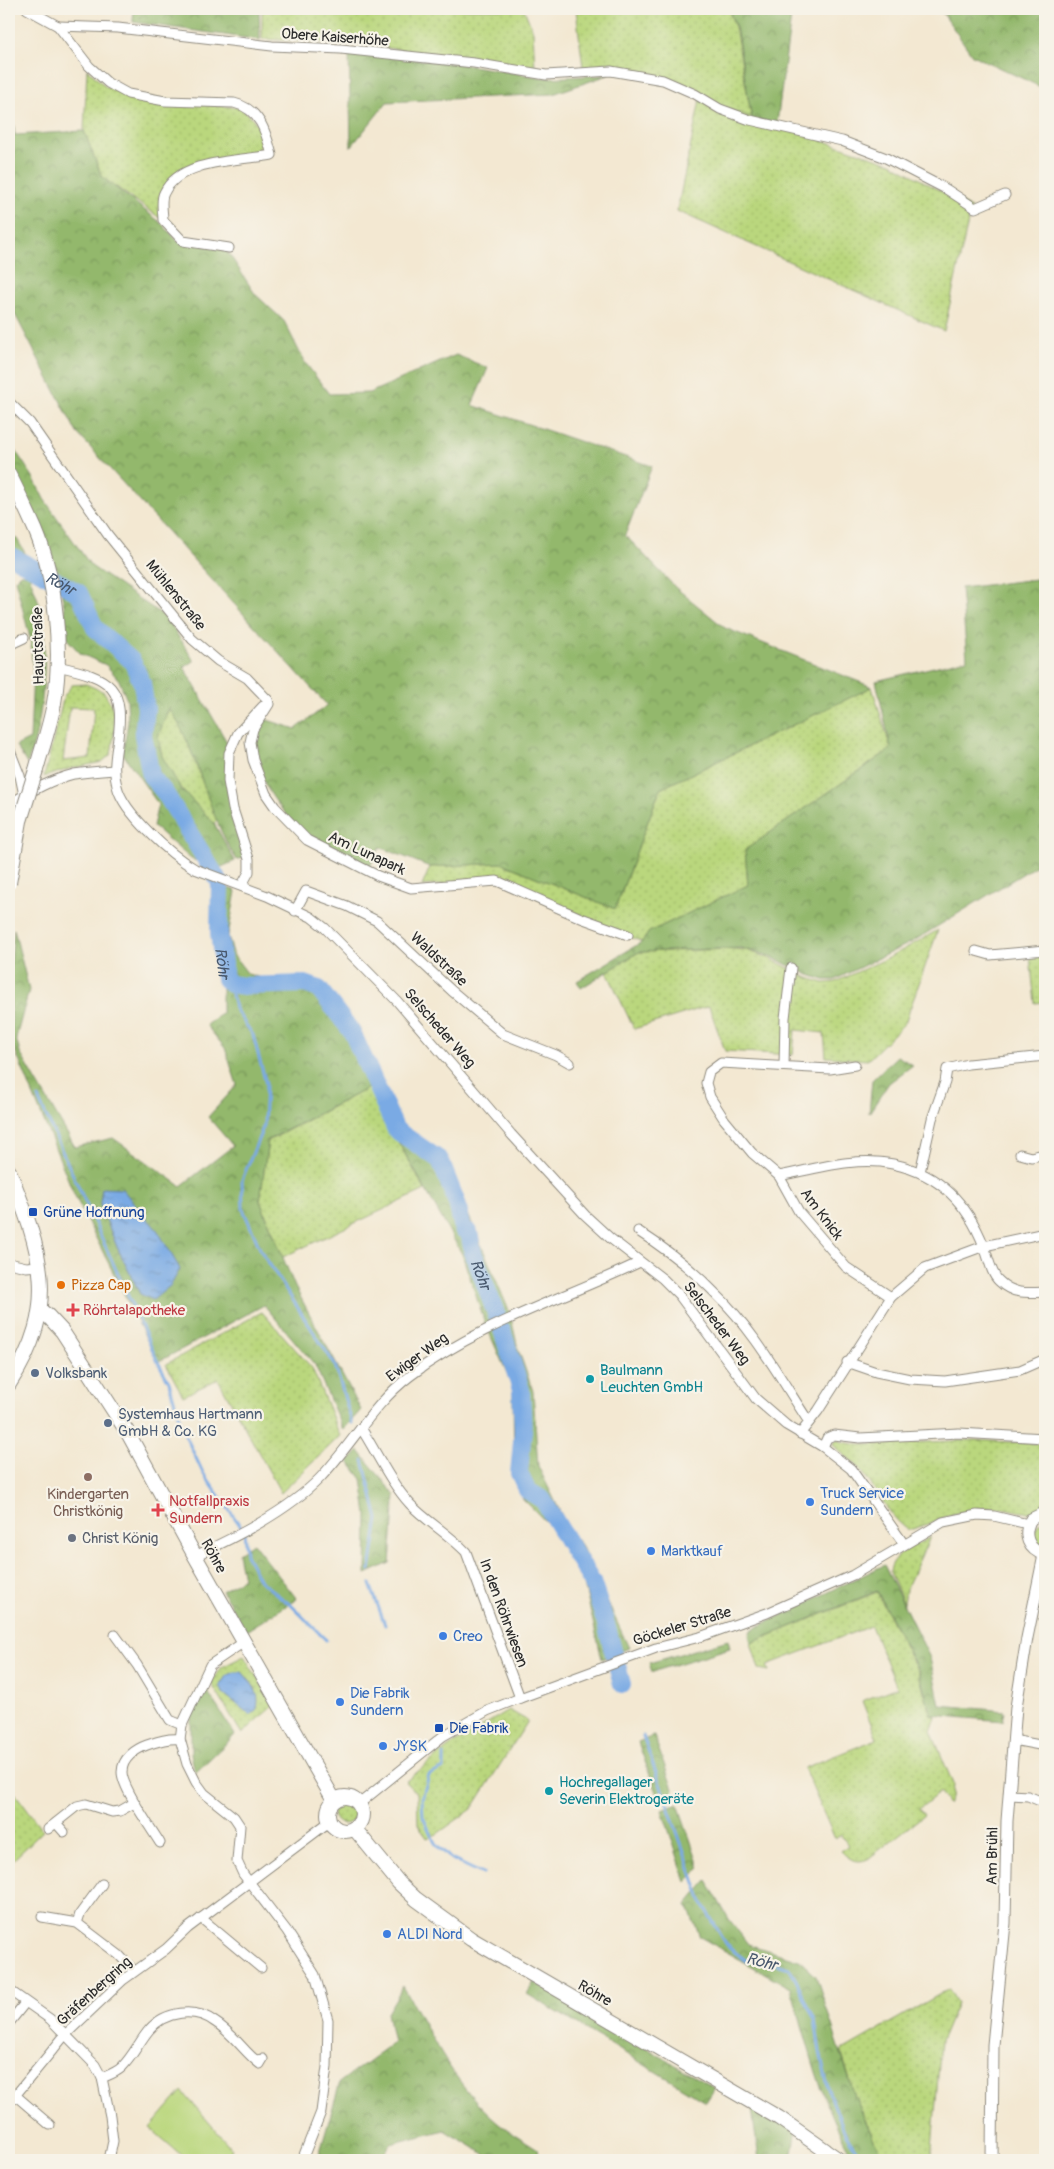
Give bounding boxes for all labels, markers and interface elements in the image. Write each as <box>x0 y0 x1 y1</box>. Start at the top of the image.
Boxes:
street label: Obere Kaiserhöhe <box>281 24 390 51</box>
street label: Mühlenstraße <box>141 556 210 635</box>
water label: Röhr <box>42 568 81 601</box>
street label: Hauptstraße <box>28 606 49 685</box>
street label: Am Lunapark <box>325 827 409 880</box>
street label: Waldstraße <box>406 928 472 991</box>
water label: Röhr <box>210 946 234 982</box>
street label: Selscheder Weg <box>400 984 480 1072</box>
street label: Am Knick <box>796 1185 848 1245</box>
place label: Grüne Hoffnung <box>43 1203 145 1222</box>
marker: Grüne Hoffnung <box>27 1206 39 1218</box>
water label: Röhr <box>466 1257 496 1295</box>
place label: Pizza Cap <box>71 1276 131 1295</box>
street label: Selscheder Weg <box>679 1278 754 1369</box>
marker: Pizza Cap <box>55 1279 67 1291</box>
place label: Röhrtalapotheke <box>83 1301 186 1320</box>
marker: Röhrtalapotheke <box>67 1304 79 1316</box>
street label: Ewiger Weg <box>383 1329 452 1386</box>
place label: Baulmann Leuchten GmbH <box>600 1361 703 1397</box>
place label: Volksbank <box>45 1364 108 1383</box>
marker: Volksbank <box>29 1367 41 1379</box>
marker: Baulmann Leuchten GmbH <box>584 1373 596 1385</box>
place label: Systemhaus Hartmann GmbH & Co. KG <box>118 1405 262 1441</box>
marker: Systemhaus Hartmann GmbH & Co. KG <box>102 1417 114 1429</box>
marker: Kindergarten Christkönig <box>82 1471 94 1483</box>
place label: Truck Service Sundern <box>820 1484 904 1520</box>
place label: Kindergarten Christkönig <box>47 1485 129 1521</box>
place label: Notfallpraxis Sundern <box>169 1492 249 1528</box>
marker: Truck Service Sundern <box>804 1496 816 1508</box>
marker: Notfallpraxis Sundern <box>151 1503 165 1517</box>
place label: Christ König <box>82 1529 158 1548</box>
marker: Christ König <box>66 1532 78 1544</box>
street label: Röhre <box>196 1536 231 1577</box>
place label: Marktkauf <box>661 1542 723 1561</box>
marker: Marktkauf <box>645 1545 657 1557</box>
street label: In den Röhrwiesen <box>475 1556 532 1670</box>
street label: Göckeler Straße <box>631 1602 734 1650</box>
place label: Creo <box>453 1627 483 1646</box>
marker: Creo <box>437 1630 449 1642</box>
place label: Die Fabrik Sundern <box>350 1684 410 1720</box>
marker: Die Fabrik Sundern <box>334 1696 346 1708</box>
place label: Die Fabrik <box>449 1719 509 1738</box>
marker: Die Fabrik <box>433 1722 445 1734</box>
place label: JYSK <box>393 1737 427 1756</box>
marker: JYSK <box>377 1740 389 1752</box>
place label: Hochregallager Severin Elektrogeräte <box>559 1773 695 1809</box>
marker: Hochregallager Severin Elektrogeräte <box>543 1785 555 1797</box>
street label: Am Brühl <box>982 1827 1003 1885</box>
place label: ALDI Nord <box>397 1925 463 1944</box>
marker: ALDI Nord <box>381 1928 393 1940</box>
water label: Röhr <box>744 1948 782 1976</box>
street label: Gräfenbergring <box>53 1953 136 2030</box>
street label: Röhre <box>574 1976 616 2011</box>

